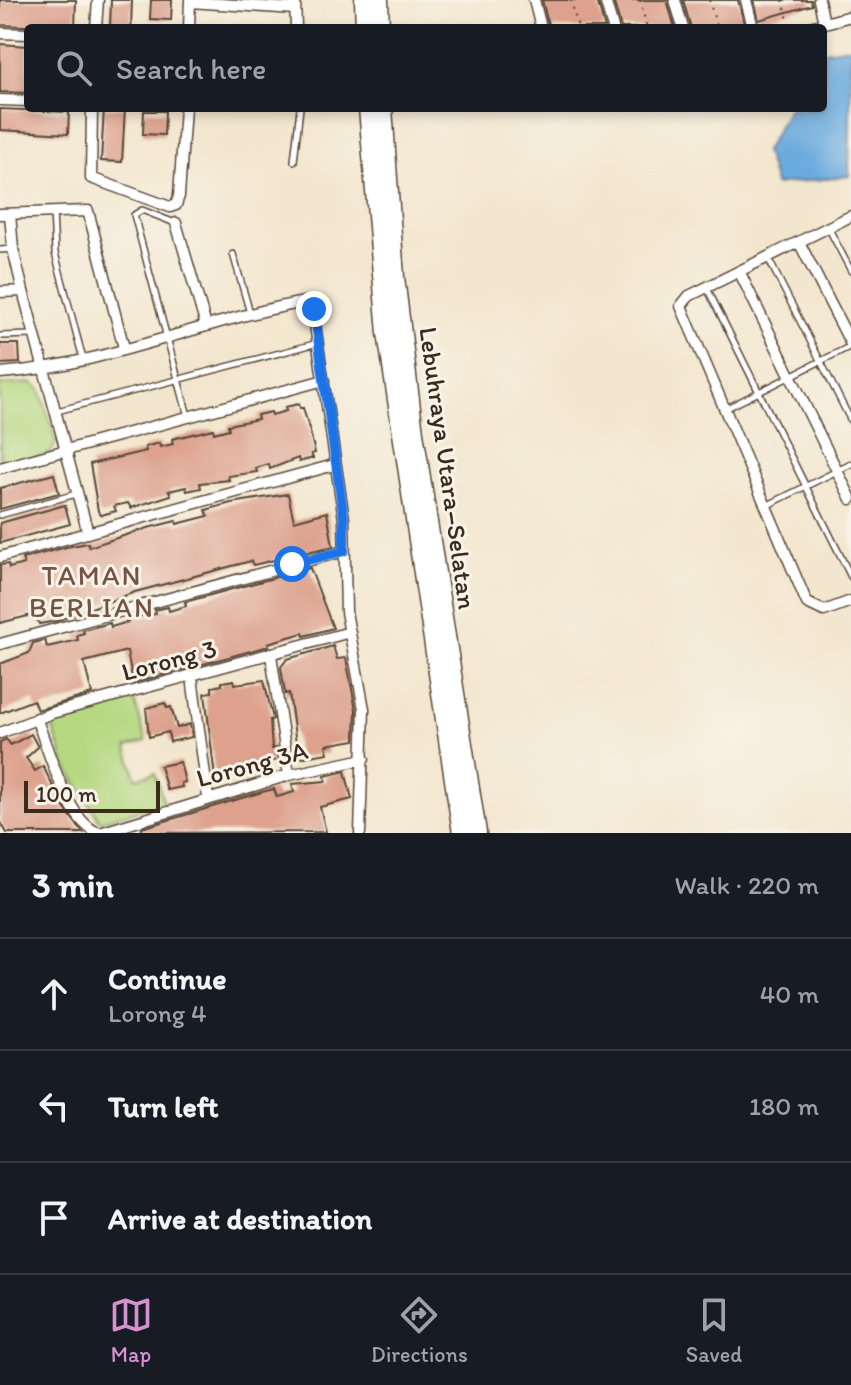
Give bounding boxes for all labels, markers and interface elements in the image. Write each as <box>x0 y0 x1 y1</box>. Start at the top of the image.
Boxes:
search box <box>24 24 827 112</box>
icon: search <box>52 46 96 90</box>
text: Search here <box>116 50 266 87</box>
route end <box>296 291 332 327</box>
street label: Lebuhraya Utara–Selatan <box>412 325 484 612</box>
route start <box>274 546 310 582</box>
district label: TAMAN BERLIAN <box>29 558 155 624</box>
street label: Lorong 3 <box>118 632 220 688</box>
street label: Lorong 3A <box>193 734 311 794</box>
scale bar <box>24 777 160 813</box>
text: 100 m <box>36 781 97 808</box>
text: 3 min <box>32 865 114 906</box>
text: Walk · 220 m <box>675 869 819 901</box>
text: Continue <box>108 960 227 997</box>
icon: ahead <box>32 972 76 1016</box>
text: 40 m <box>760 978 819 1010</box>
text: Lorong 4 <box>108 997 207 1029</box>
icon: left <box>32 1084 76 1128</box>
text: Turn left <box>108 1088 219 1125</box>
text: 180 m <box>749 1090 819 1122</box>
icon: arrive <box>32 1196 76 1240</box>
text: Arrive at destination <box>108 1200 372 1237</box>
tab: Map <box>109 1293 153 1368</box>
tab: Directions <box>371 1293 468 1368</box>
tab: Saved <box>686 1293 742 1368</box>

